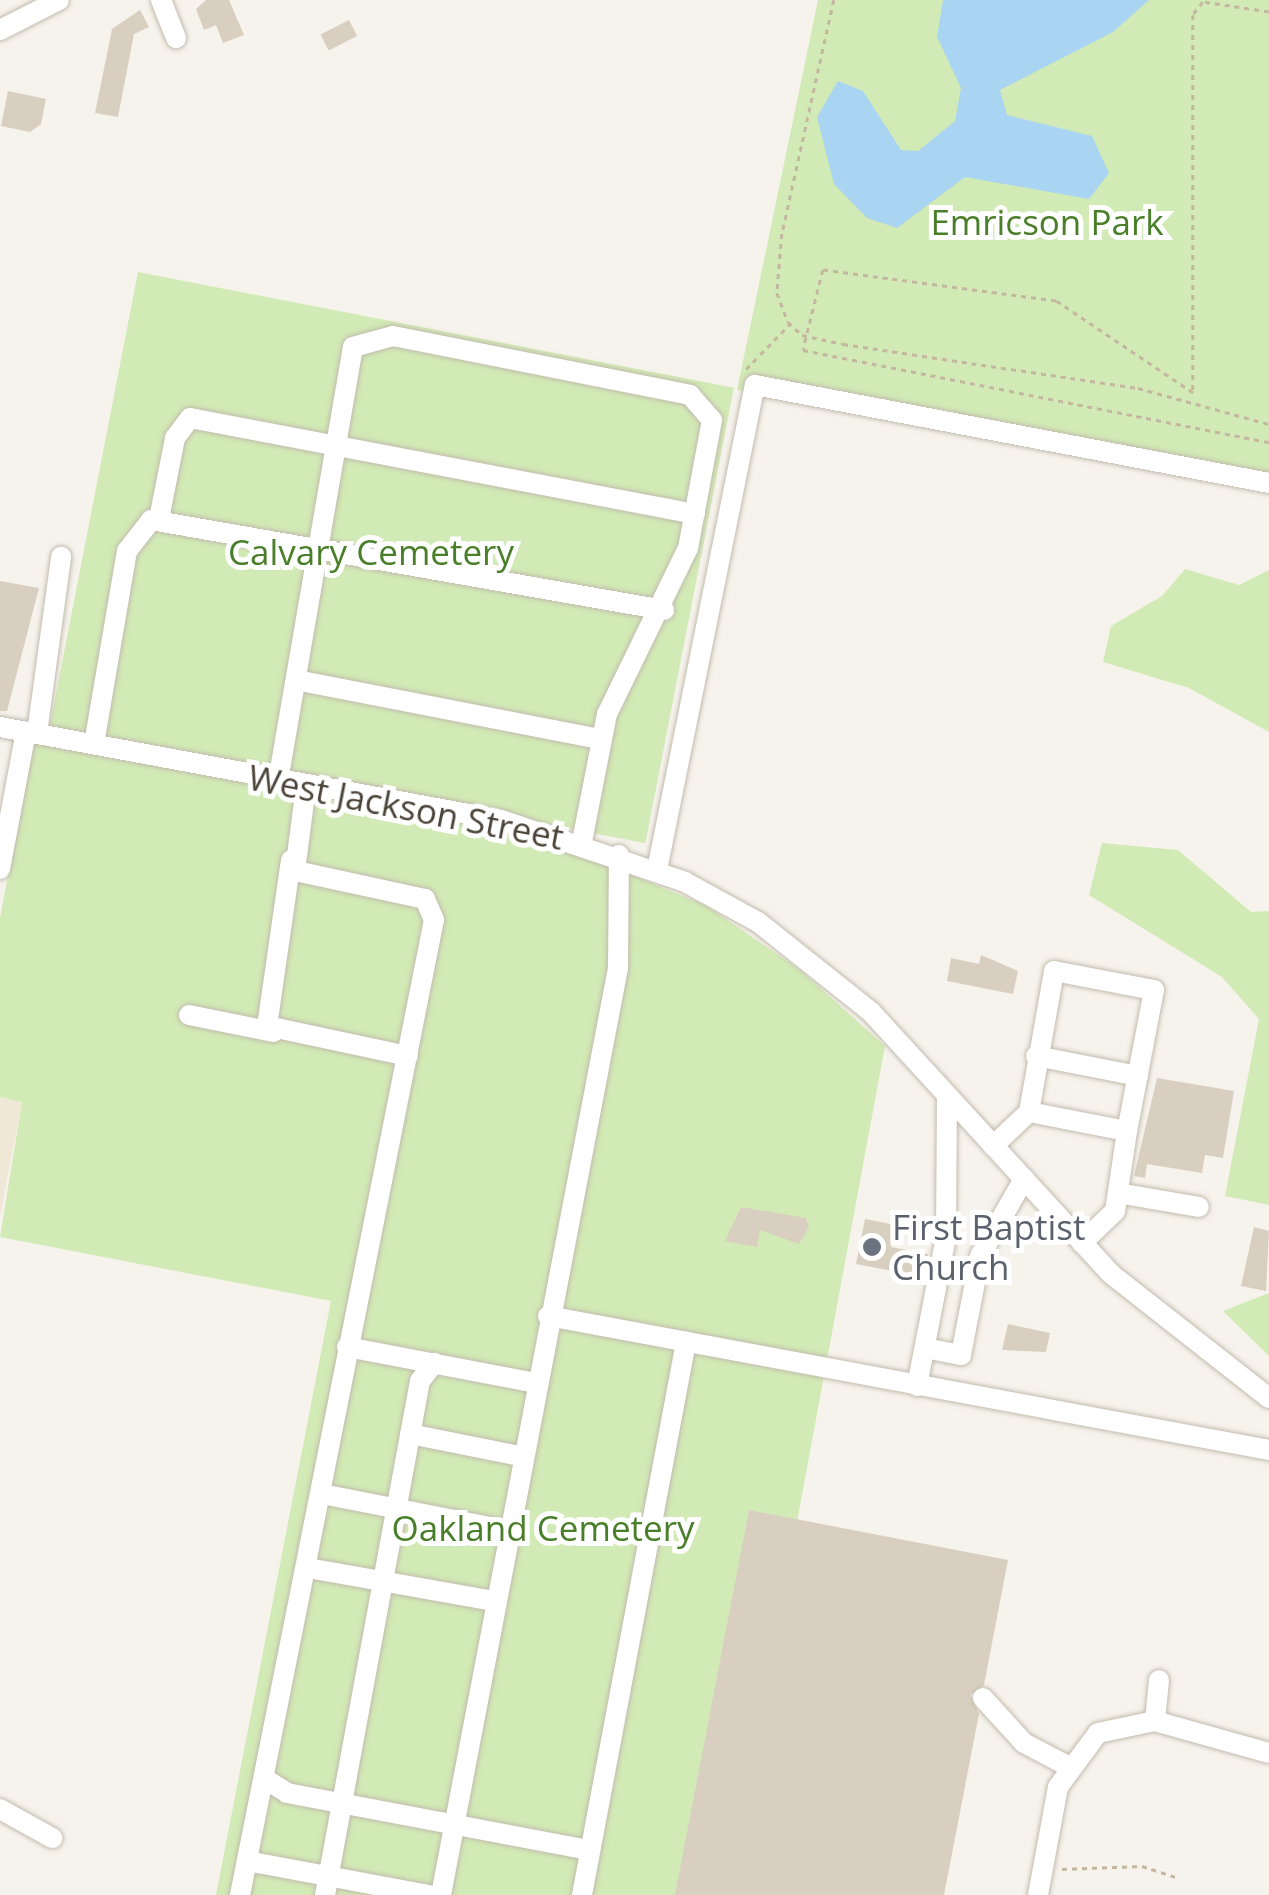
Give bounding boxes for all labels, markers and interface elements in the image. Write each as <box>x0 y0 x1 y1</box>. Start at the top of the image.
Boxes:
park label: Emricson Park <box>930 201 1164 243</box>
park label: Calvary Cemetery <box>228 531 514 573</box>
street label: West Jackson Street <box>245 756 567 858</box>
place label: First Baptist Church <box>892 1206 1085 1288</box>
marker: First Baptist Church <box>861 1236 883 1258</box>
park label: Oakland Cemetery <box>391 1507 695 1549</box>

